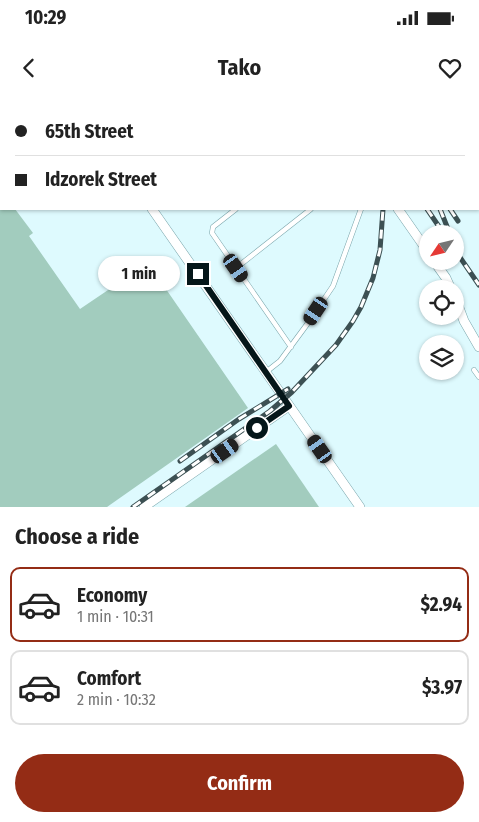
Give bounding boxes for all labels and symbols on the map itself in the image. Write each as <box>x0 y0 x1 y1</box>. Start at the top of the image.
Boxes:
north arrow <box>419 225 464 270</box>
car <box>221 251 250 285</box>
callout: 1 min <box>98 256 180 292</box>
route end <box>187 263 209 285</box>
car <box>301 294 330 328</box>
route start <box>246 417 268 439</box>
car <box>305 432 334 466</box>
car <box>208 436 241 466</box>

